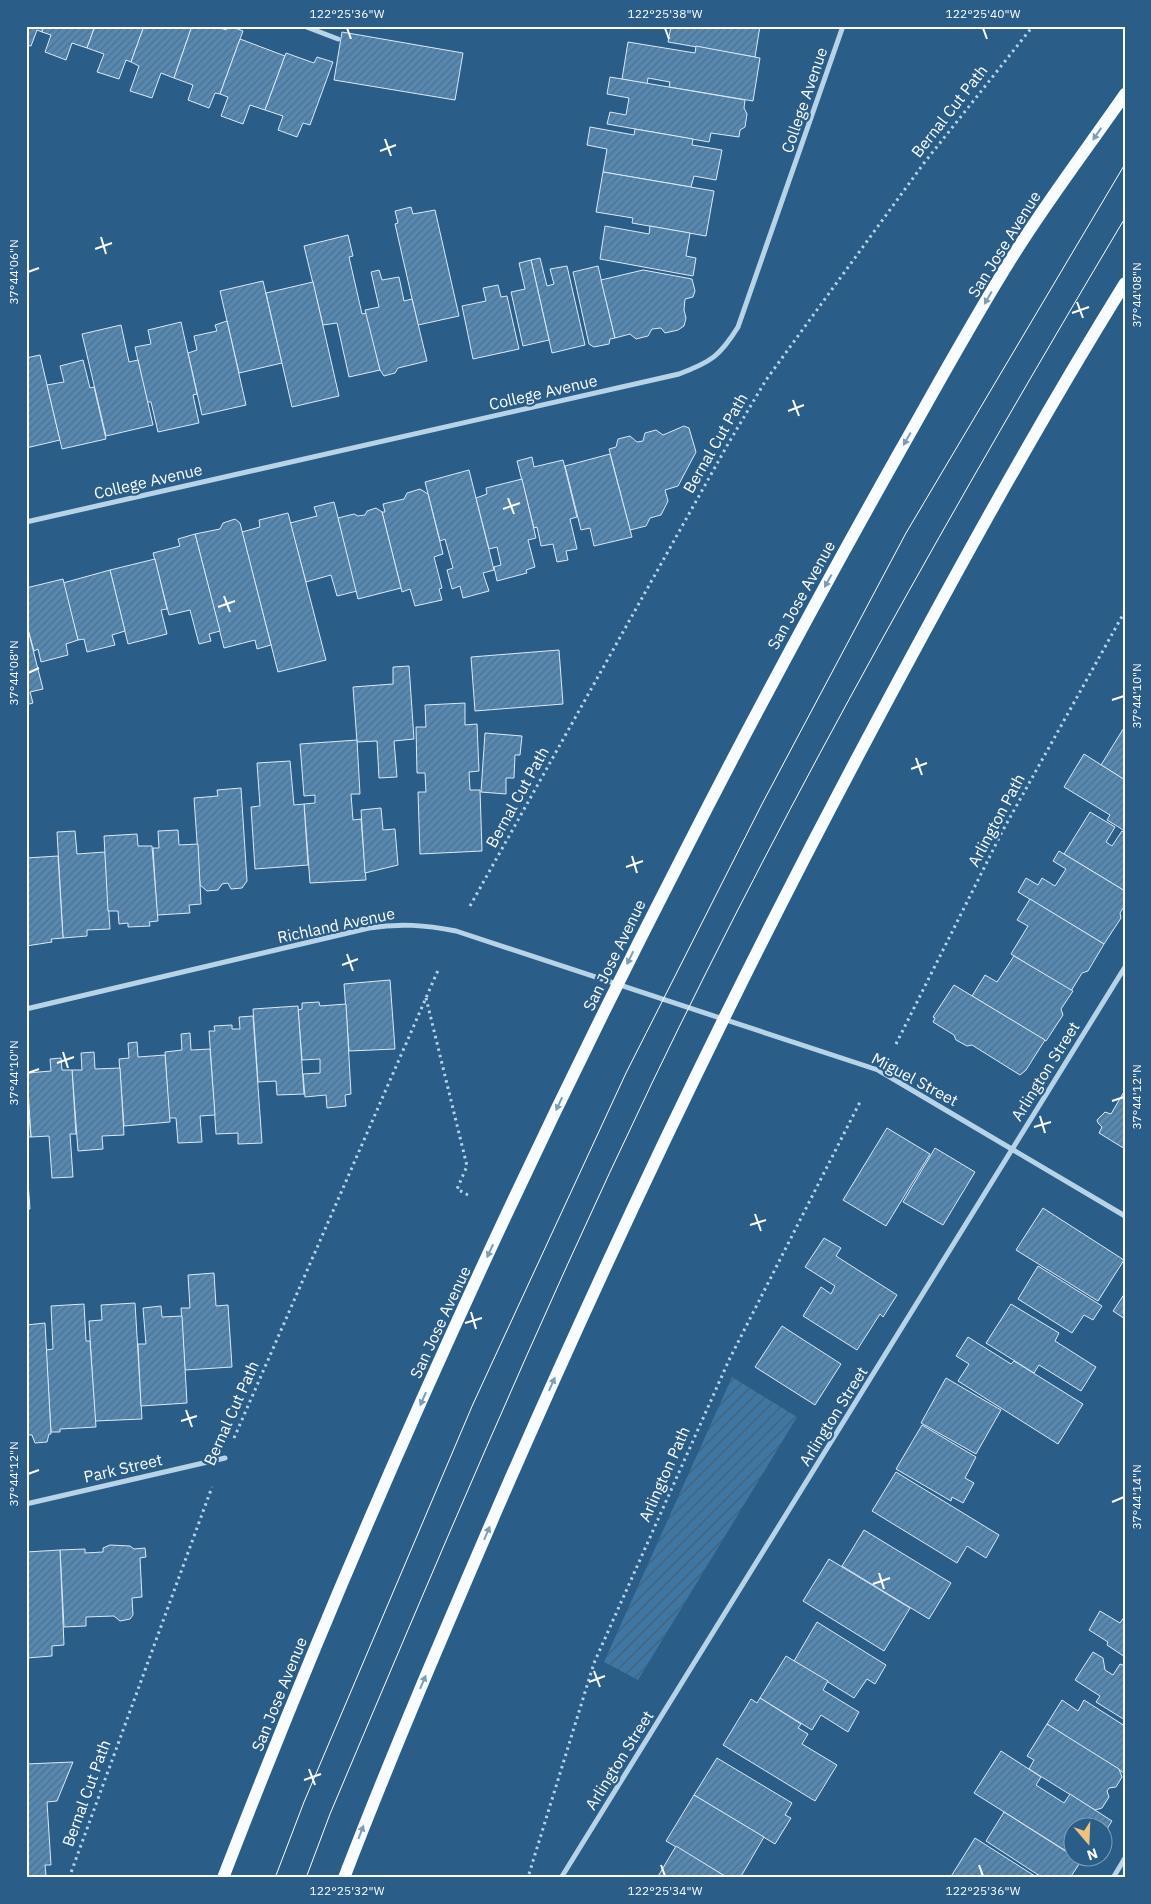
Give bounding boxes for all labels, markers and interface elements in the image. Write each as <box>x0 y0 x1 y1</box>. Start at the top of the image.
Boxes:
text: 122°25'36"W <box>310 6 385 21</box>
text: 122°25'38"W <box>628 6 703 21</box>
text: 122°25'40"W <box>946 6 1021 21</box>
street label: College Avenue <box>777 44 832 156</box>
street label: Bernal Cut Path <box>907 61 991 161</box>
one-way arrow <box>1092 127 1102 141</box>
street label: San Jose Avenue <box>963 187 1045 301</box>
text: 37°44'06"N <box>6 239 21 305</box>
text: 37°44'08"N <box>1129 262 1144 328</box>
one-way arrow <box>984 292 993 305</box>
street label: College Avenue <box>487 370 599 414</box>
street label: Bernal Cut Path <box>678 389 752 497</box>
one-way arrow <box>903 432 911 447</box>
street label: College Avenue <box>92 459 204 503</box>
street label: San Jose Avenue <box>763 537 839 653</box>
one-way arrow <box>823 574 832 588</box>
text: 37°44'08"N <box>6 640 21 706</box>
text: 37°44'10"N <box>1129 663 1144 729</box>
street label: Bernal Cut Path <box>481 743 553 851</box>
street label: Arlington Path <box>963 770 1029 870</box>
street label: San Jose Avenue <box>578 896 650 1014</box>
street label: Richland Avenue <box>275 903 397 947</box>
one-way arrow <box>626 951 634 965</box>
street label: Arlington Street <box>1007 1018 1083 1124</box>
text: 37°44'10"N <box>6 1040 21 1106</box>
street label: Miguel Street <box>868 1048 962 1110</box>
text: 37°44'12"N <box>1129 1064 1144 1130</box>
one-way arrow <box>555 1097 563 1111</box>
one-way arrow <box>486 1244 494 1258</box>
street label: San Jose Avenue <box>405 1262 475 1381</box>
street label: Bernal Cut Path <box>199 1358 263 1468</box>
street label: Arlington Street <box>795 1363 871 1469</box>
one-way arrow <box>549 1377 557 1391</box>
one-way arrow <box>418 1392 426 1406</box>
street label: Arlington Path <box>634 1423 694 1525</box>
text: 37°44'12"N <box>6 1441 21 1507</box>
street label: Park Street <box>82 1449 164 1487</box>
text: 37°44'14"N <box>1129 1464 1144 1530</box>
one-way arrow <box>483 1525 491 1540</box>
street label: San Jose Avenue <box>247 1634 311 1754</box>
one-way arrow <box>420 1675 428 1689</box>
street label: Arlington Street <box>581 1707 657 1813</box>
street label: Bernal Cut Path <box>57 1737 115 1849</box>
north arrow <box>1064 1816 1114 1866</box>
one-way arrow <box>357 1824 365 1839</box>
text: N <box>1085 1844 1100 1864</box>
text: 122°25'32"W <box>310 1883 385 1898</box>
text: 122°25'34"W <box>628 1883 703 1898</box>
text: 122°25'36"W <box>946 1883 1021 1898</box>

